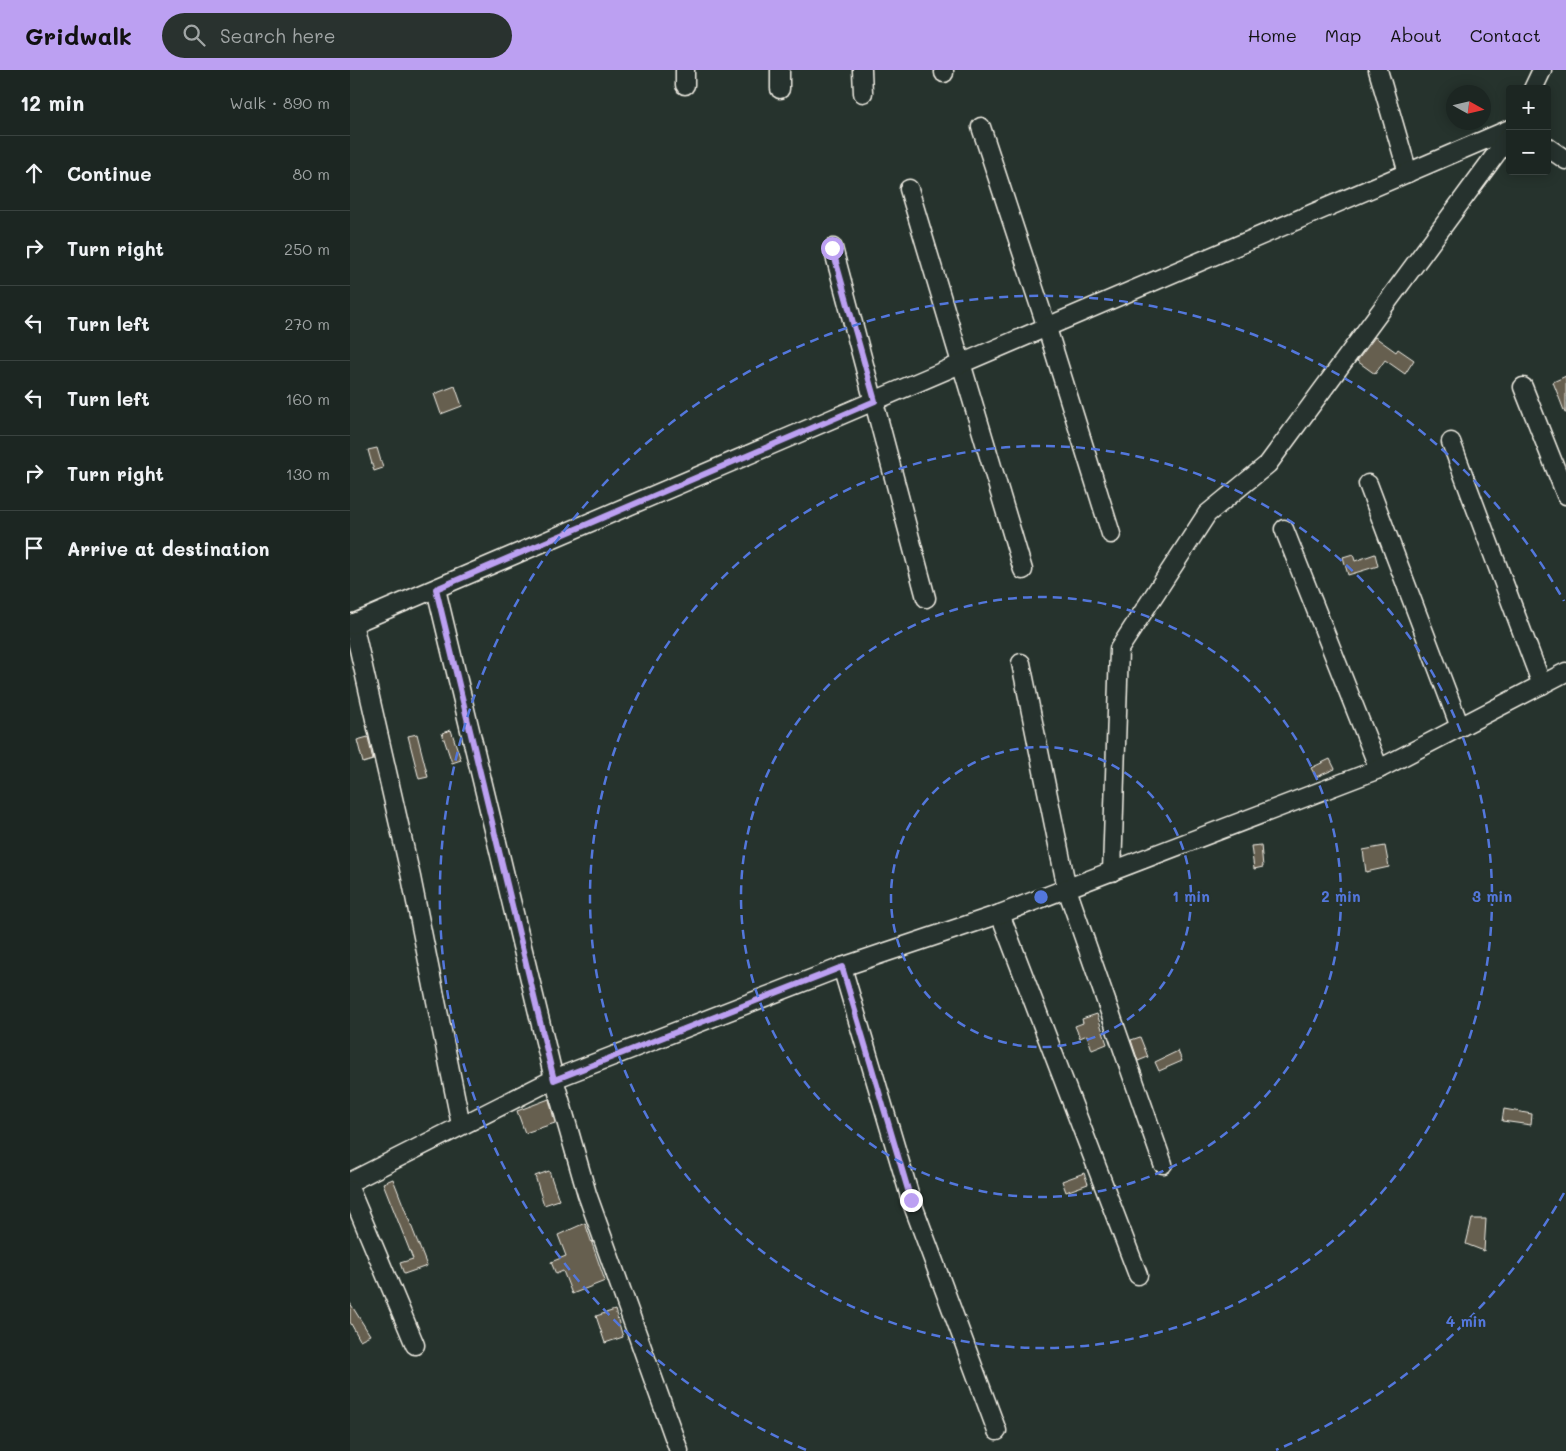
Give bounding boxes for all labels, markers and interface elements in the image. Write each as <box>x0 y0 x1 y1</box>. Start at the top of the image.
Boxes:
search box <box>162 13 512 58</box>
text: Gridwalk <box>25 20 132 51</box>
icon: search <box>180 21 208 49</box>
text: Search here <box>220 23 336 48</box>
text: Home <box>1248 23 1297 47</box>
text: Map <box>1325 23 1361 47</box>
text: About <box>1389 23 1442 47</box>
text: Contact <box>1470 23 1541 47</box>
north arrow <box>1446 85 1491 130</box>
map controls <box>1506 85 1551 175</box>
button: + <box>1506 85 1551 130</box>
text: 12 min <box>20 89 84 116</box>
text: Walk · 890 m <box>229 92 330 113</box>
button: − <box>1506 130 1551 175</box>
icon: ahead <box>20 159 48 187</box>
text: Continue <box>67 161 152 186</box>
text: 80 m <box>293 163 330 184</box>
icon: right <box>20 234 48 262</box>
text: Turn right <box>67 236 164 261</box>
route start <box>821 237 844 260</box>
text: 250 m <box>284 238 330 259</box>
icon: left <box>20 309 48 337</box>
text: Turn left <box>67 311 150 336</box>
text: 270 m <box>284 313 330 334</box>
icon: left <box>20 384 48 412</box>
text: Turn left <box>67 386 150 411</box>
text: 160 m <box>285 388 330 409</box>
icon: right <box>20 459 48 487</box>
text: Turn right <box>67 461 164 486</box>
text: 130 m <box>286 463 330 484</box>
icon: arrive <box>20 534 48 562</box>
text: Arrive at destination <box>67 536 270 561</box>
text: 1 min <box>1172 886 1210 906</box>
text: 2 min <box>1321 886 1361 906</box>
text: 3 min <box>1472 886 1512 906</box>
centre of rings <box>1032 888 1050 906</box>
route end <box>900 1189 923 1212</box>
text: 4 min <box>1446 1311 1486 1331</box>

